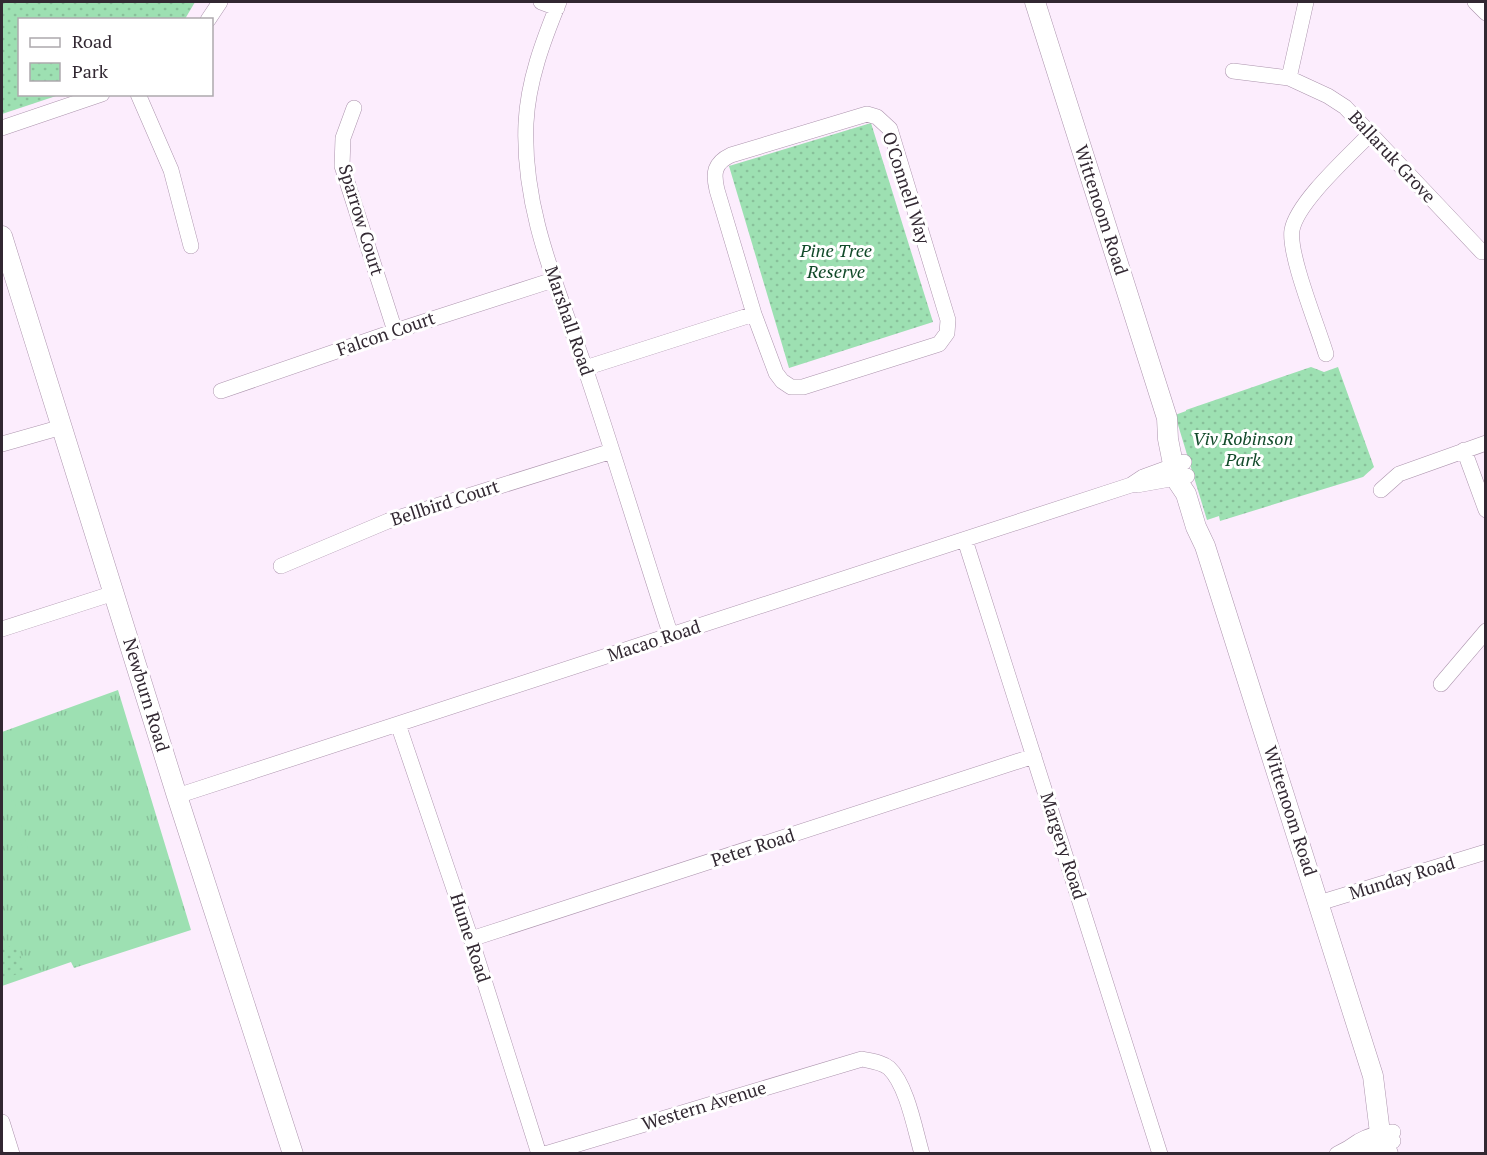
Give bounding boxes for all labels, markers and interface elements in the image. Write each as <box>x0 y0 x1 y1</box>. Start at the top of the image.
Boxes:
legend <box>18 18 213 96</box>
text: Road <box>72 29 112 53</box>
text: Park <box>72 59 109 83</box>
street label: Ballaruk Grove <box>1344 105 1442 208</box>
street label: O'Connell Way <box>877 128 937 248</box>
street label: Wittenoom Road <box>1070 142 1134 278</box>
street label: Sparrow Court <box>334 161 390 279</box>
park label: Pine Tree Reserve <box>799 238 872 283</box>
street label: Marshall Road <box>540 263 600 379</box>
street label: Falcon Court <box>333 305 438 361</box>
park label: Viv Robinson Park <box>1193 426 1293 471</box>
street label: Bellbird Court <box>387 473 502 531</box>
street label: Macao Road <box>604 614 703 666</box>
street label: Newburn Road <box>118 635 176 754</box>
street label: Wittenoom Road <box>1259 743 1323 879</box>
street label: Margery Road <box>1035 789 1093 902</box>
street label: Peter Road <box>708 822 798 872</box>
street label: Munday Road <box>1346 850 1457 905</box>
street label: Hume Road <box>445 890 497 985</box>
street label: Western Avenue <box>639 1075 769 1135</box>

